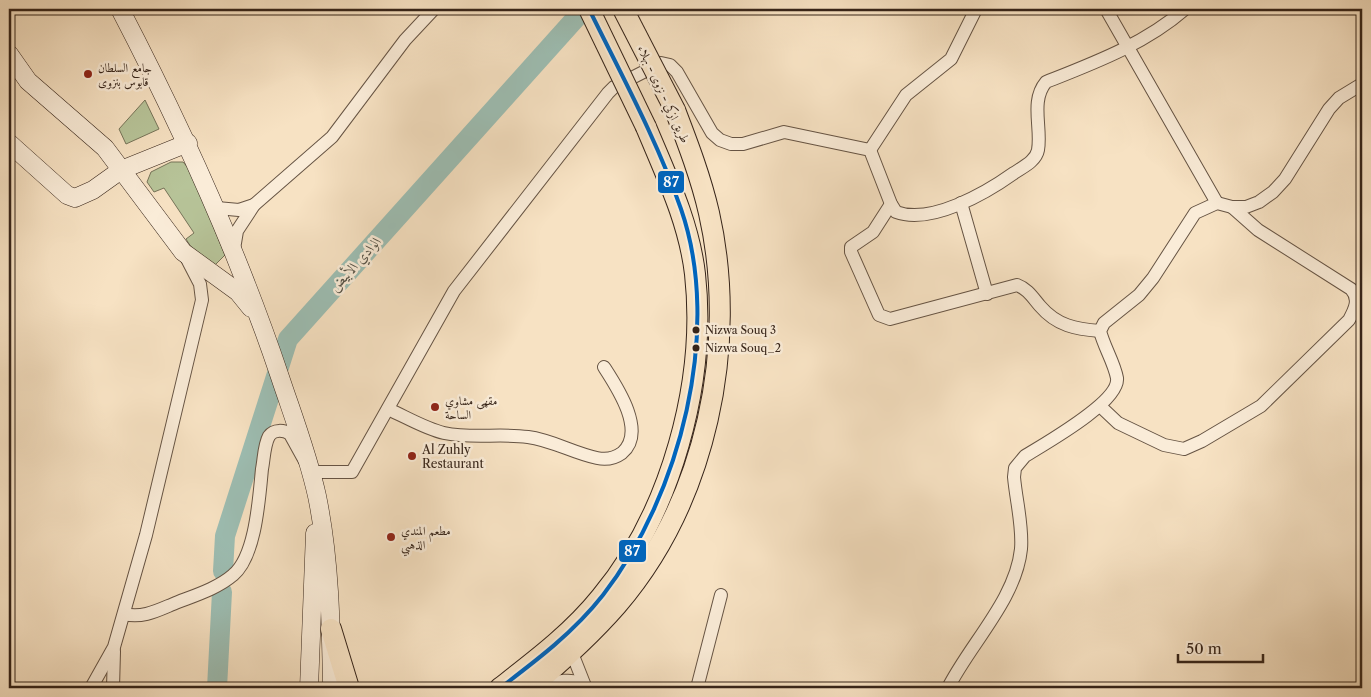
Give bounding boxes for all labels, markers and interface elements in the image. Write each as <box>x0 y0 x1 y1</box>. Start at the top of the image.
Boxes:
street label: طريق ازكي - نزوى - بهلاء <box>632 43 693 147</box>
place label: جامع السلطان قابوس بنزوى <box>98 60 152 90</box>
marker: جامع السلطان قابوس بنزوى <box>82 68 94 80</box>
line badge: 87 <box>657 170 685 194</box>
text: 87 <box>663 173 680 191</box>
water label: الوادي الأبيض <box>325 232 387 298</box>
place label: Nizwa Souq 3 <box>705 323 776 337</box>
marker: Nizwa Souq 3 <box>691 325 701 335</box>
place label: Nizwa Souq_2 <box>705 341 781 355</box>
marker: Nizwa Souq_2 <box>691 343 701 353</box>
place label: مقهى مشاوي الساحة <box>445 393 497 422</box>
marker: مقهى مشاوي الساحة <box>429 401 441 413</box>
place label: Al Zuhly Restaurant <box>421 442 484 471</box>
marker: Al Zuhly Restaurant <box>406 450 418 462</box>
place label: مطعم المندي الذهبي <box>401 523 451 557</box>
marker: مطعم المندي الذهبي <box>385 531 397 543</box>
line badge: 87 <box>618 539 647 563</box>
text: 87 <box>624 542 641 560</box>
scale bar <box>1178 632 1264 664</box>
text: 50 m <box>1186 639 1222 658</box>

